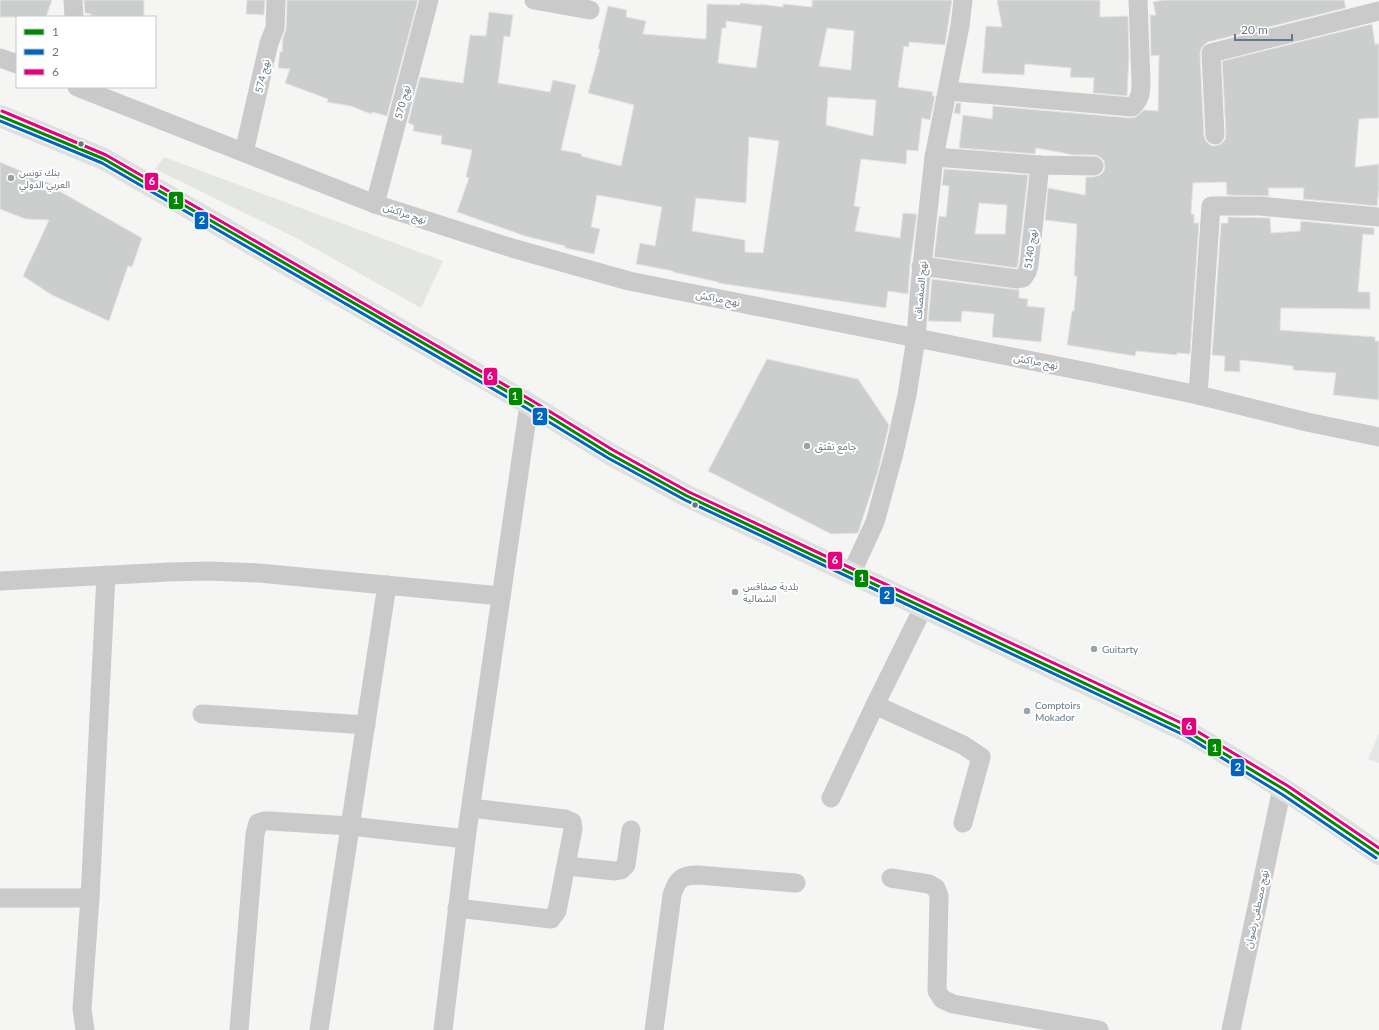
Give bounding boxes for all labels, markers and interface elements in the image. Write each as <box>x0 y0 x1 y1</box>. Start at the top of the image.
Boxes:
legend <box>16 16 156 88</box>
scale bar <box>1235 16 1292 42</box>
text: 20 m <box>1241 22 1268 37</box>
text: 1 <box>52 24 59 39</box>
text: 2 <box>52 44 59 59</box>
street label: نهج 574 <box>252 58 274 94</box>
text: 6 <box>52 64 59 79</box>
street label: نهج 570 <box>392 84 414 121</box>
unlabelled marker <box>76 139 86 149</box>
place label: بنك تونس العربي الدولي <box>19 166 70 192</box>
line badge: 6 <box>144 172 159 191</box>
marker: بنك تونس العربي الدولي <box>6 173 16 183</box>
text: 6 <box>149 174 156 187</box>
line badge: 1 <box>168 191 184 210</box>
text: 1 <box>173 193 179 206</box>
street label: نهج مراكش <box>381 200 429 228</box>
line badge: 2 <box>194 211 209 230</box>
text: 2 <box>199 213 205 226</box>
street label: نهج 5140 <box>1021 228 1041 270</box>
street label: نهج الصفصاف <box>911 260 931 320</box>
street label: نهج مراكش <box>694 288 742 310</box>
street label: نهج مراكش <box>1012 351 1060 373</box>
line badge: 6 <box>483 367 498 386</box>
text: 6 <box>487 369 494 382</box>
line badge: 1 <box>508 387 523 406</box>
text: 1 <box>512 389 518 402</box>
line badge: 2 <box>532 407 548 426</box>
text: 2 <box>537 409 543 422</box>
place label: جامع تقتق <box>815 440 857 454</box>
marker: جامع تقتق <box>802 441 812 451</box>
unlabelled marker <box>690 500 700 510</box>
line badge: 6 <box>827 551 843 570</box>
text: 6 <box>832 553 839 566</box>
line badge: 1 <box>854 569 869 588</box>
text: 1 <box>859 571 865 584</box>
place label: بلدية صفاقس الشمالية <box>743 580 799 604</box>
line badge: 2 <box>879 586 895 605</box>
marker: بلدية صفاقس الشمالية <box>730 587 740 597</box>
text: 2 <box>884 588 890 601</box>
place label: Guitarty <box>1102 643 1139 655</box>
marker: Guitarty <box>1089 644 1099 654</box>
place label: Comptoirs Mokador <box>1035 699 1081 723</box>
marker: Comptoirs Mokador <box>1022 706 1032 716</box>
line badge: 6 <box>1181 717 1197 736</box>
text: 6 <box>1186 719 1193 732</box>
line badge: 1 <box>1207 738 1222 757</box>
text: 1 <box>1212 741 1218 754</box>
line badge: 2 <box>1230 758 1245 777</box>
text: 2 <box>1235 760 1241 773</box>
street label: نهج مصطفى رضوان <box>1242 868 1272 950</box>

